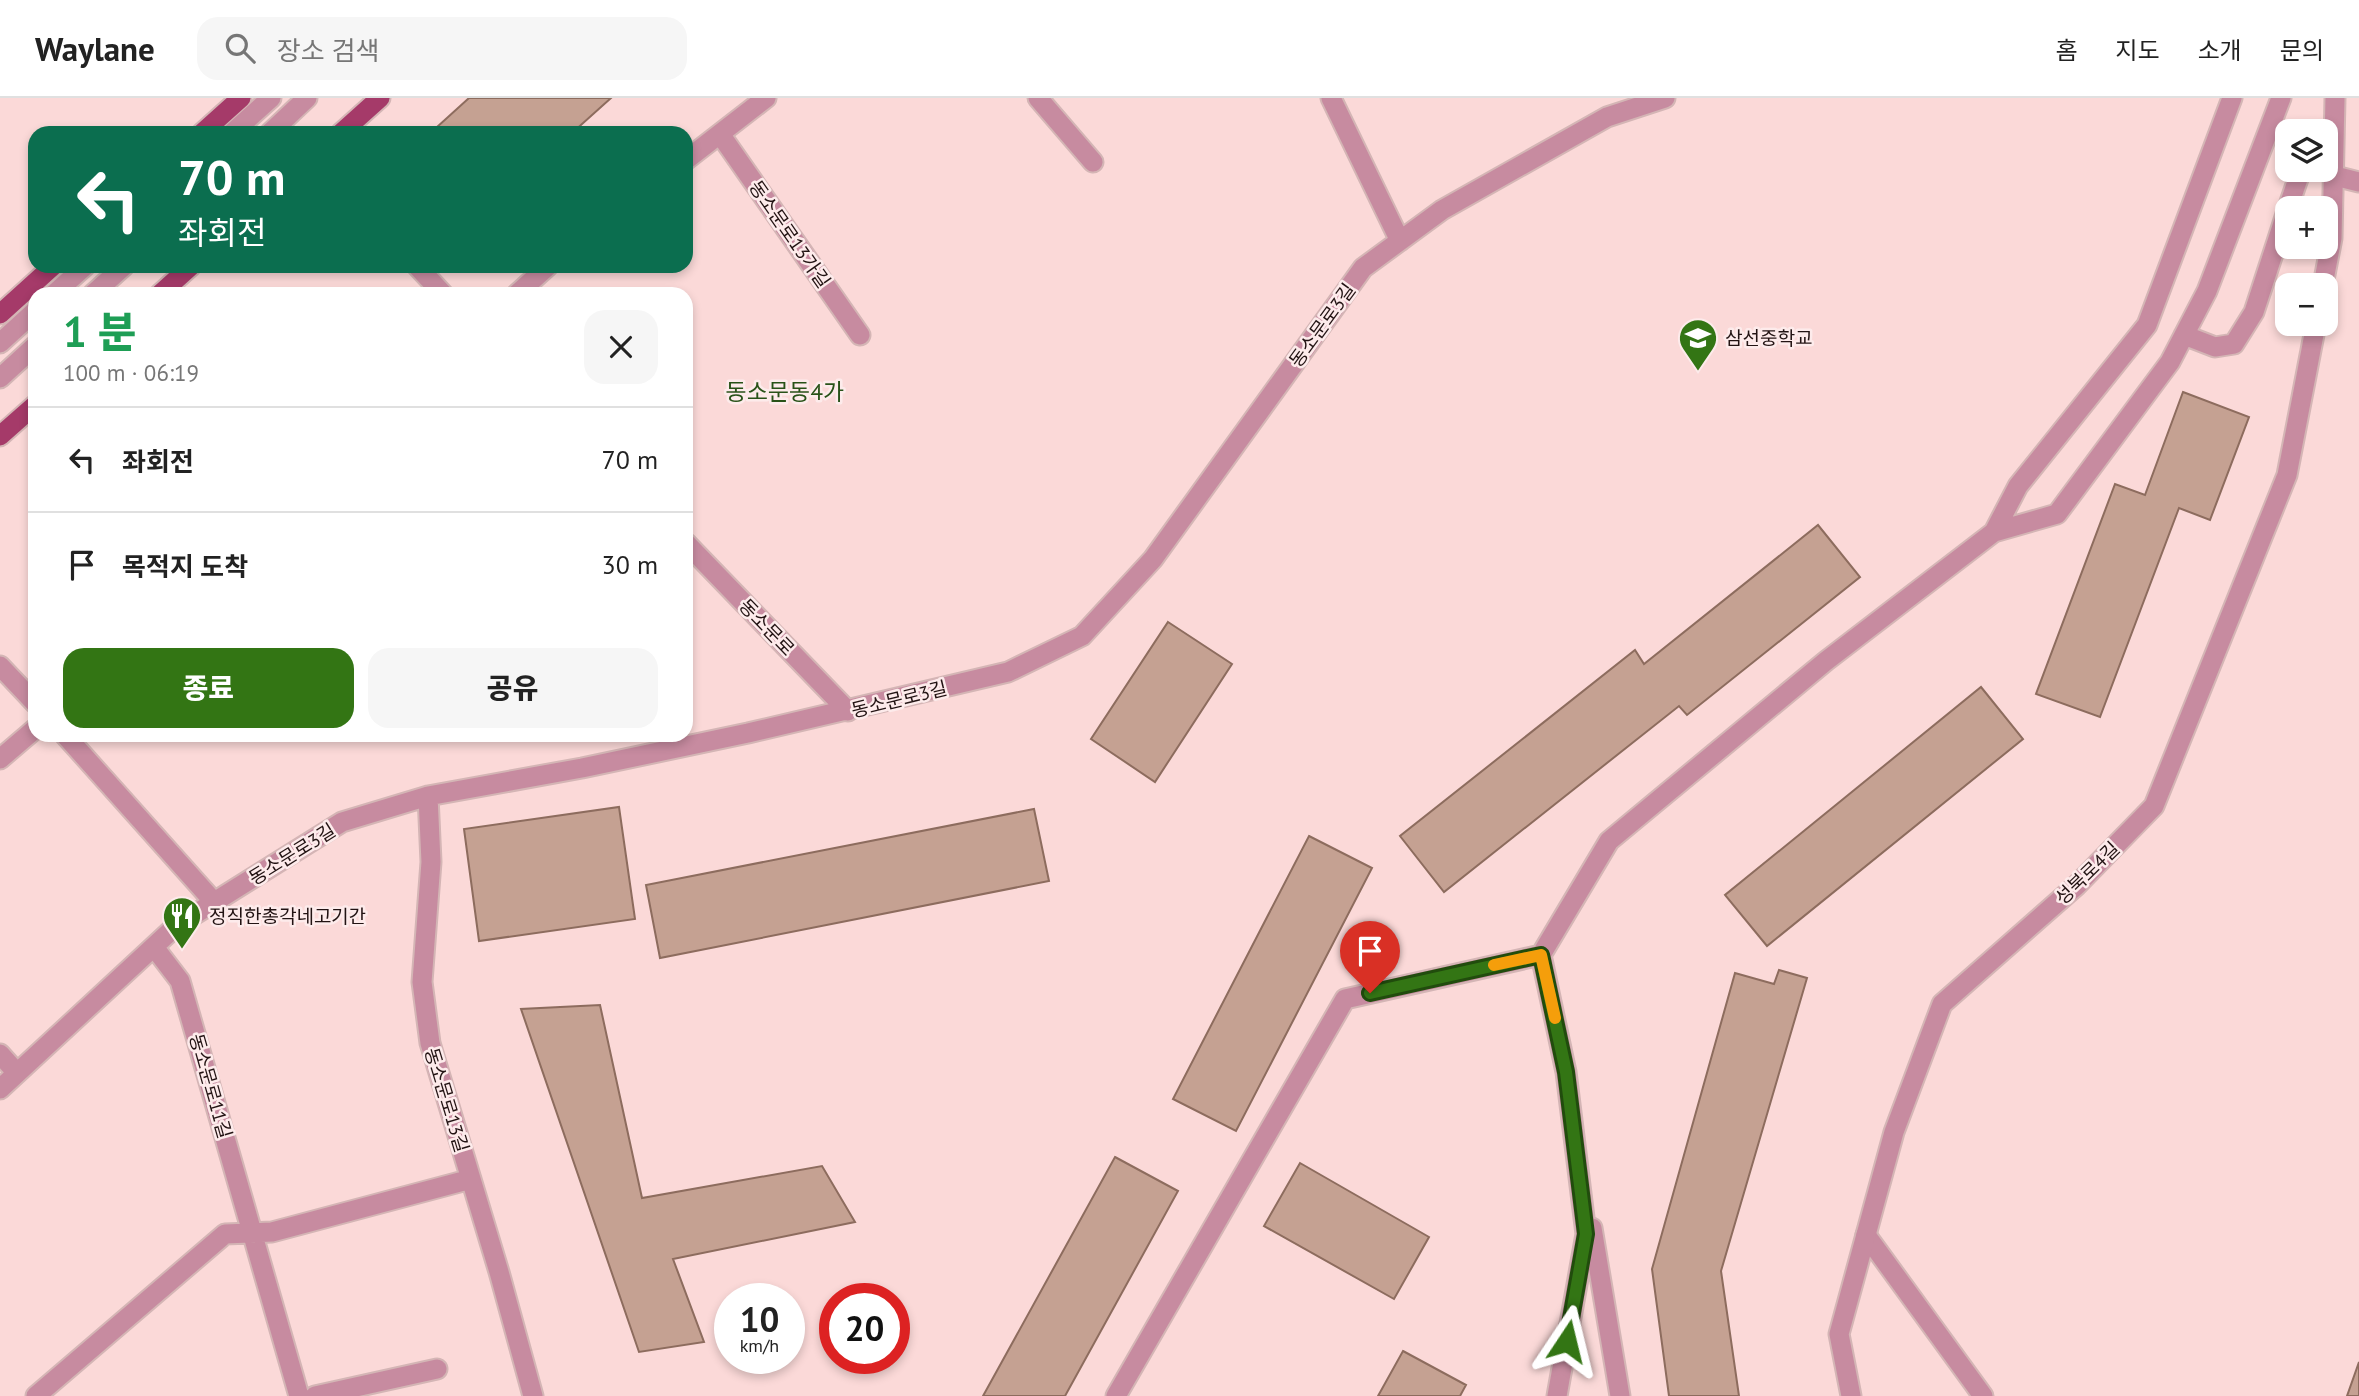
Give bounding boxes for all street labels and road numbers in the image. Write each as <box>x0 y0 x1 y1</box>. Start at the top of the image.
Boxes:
street label: 동소문로13가길 <box>744 176 836 292</box>
street label: 동소문로3길 <box>1284 278 1360 372</box>
street label: 동소문로 <box>734 594 800 660</box>
street label: 동소문로3길 <box>849 676 949 722</box>
street label: 동소문로3길 <box>244 818 340 890</box>
street label: 성북로4길 <box>2050 836 2124 910</box>
street label: 동소문로11길 <box>185 1031 237 1141</box>
street label: 동소문로13길 <box>420 1045 474 1155</box>

